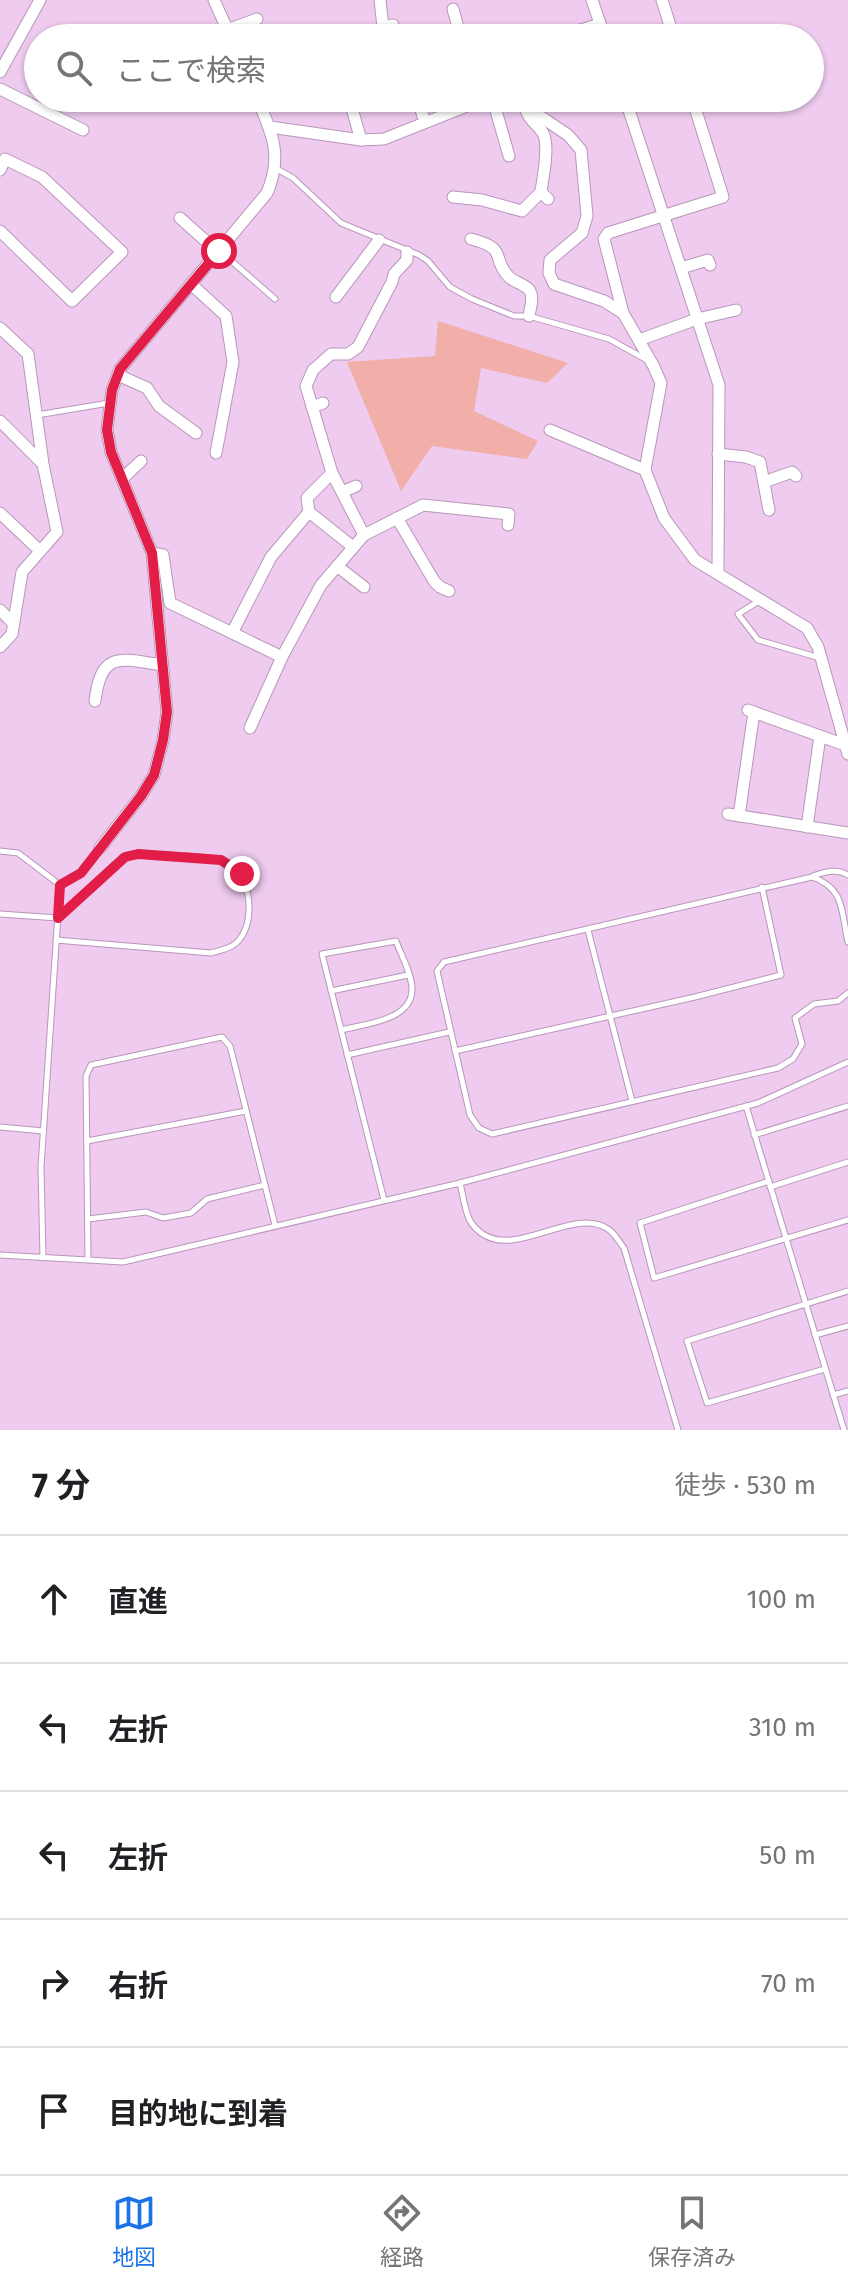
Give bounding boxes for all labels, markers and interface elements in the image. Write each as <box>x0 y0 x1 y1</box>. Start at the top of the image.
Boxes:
search box <box>24 24 824 112</box>
icon: search <box>52 46 96 90</box>
text: ここで検索 <box>116 53 266 89</box>
route start <box>201 233 237 269</box>
route end <box>224 856 260 892</box>
text: 7 分 <box>32 1465 90 1506</box>
text: 徒歩 · 530 m <box>674 1470 816 1501</box>
icon: ahead <box>32 1577 76 1621</box>
text: 直進 <box>108 1584 168 1620</box>
text: 100 m <box>747 1584 816 1615</box>
icon: left <box>32 1705 76 1749</box>
text: 左折 <box>108 1712 168 1748</box>
text: 310 m <box>749 1712 816 1743</box>
icon: left <box>32 1833 76 1877</box>
text: 左折 <box>108 1840 168 1876</box>
text: 50 m <box>759 1840 816 1871</box>
icon: right <box>32 1961 76 2005</box>
text: 右折 <box>108 1968 168 2004</box>
text: 70 m <box>761 1968 816 1999</box>
icon: arrive <box>32 2089 76 2133</box>
text: 目的地に到着 <box>108 2096 288 2132</box>
tab: 地図 <box>112 2191 156 2271</box>
tab: 経路 <box>380 2191 424 2271</box>
tab: 保存済み <box>648 2191 736 2271</box>

